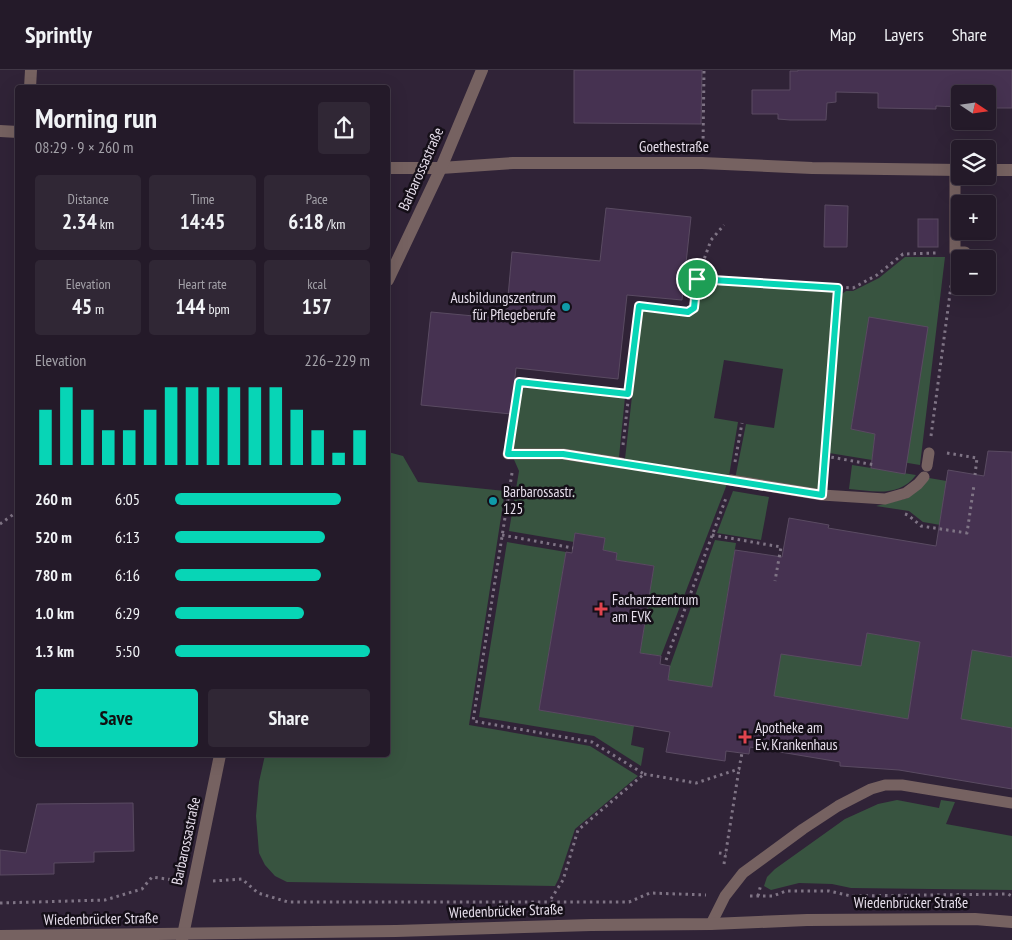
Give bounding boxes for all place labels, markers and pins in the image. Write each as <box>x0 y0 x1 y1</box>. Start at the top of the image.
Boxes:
pin <box>676 258 718 300</box>
place label: Ausbildungszentrum für Pflegeberufe <box>450 288 556 324</box>
marker: Ausbildungszentrum für Pflegeberufe <box>560 301 572 313</box>
place label: Barbarossastr. 125 <box>503 482 575 518</box>
marker: Barbarossastr. 125 <box>487 495 499 507</box>
place label: Facharztzentrum am EVK <box>612 590 698 626</box>
marker: Facharztzentrum am EVK <box>594 602 608 616</box>
place label: Apotheke am Ev. Krankenhaus <box>755 718 838 754</box>
marker: Apotheke am Ev. Krankenhaus <box>739 731 751 743</box>

